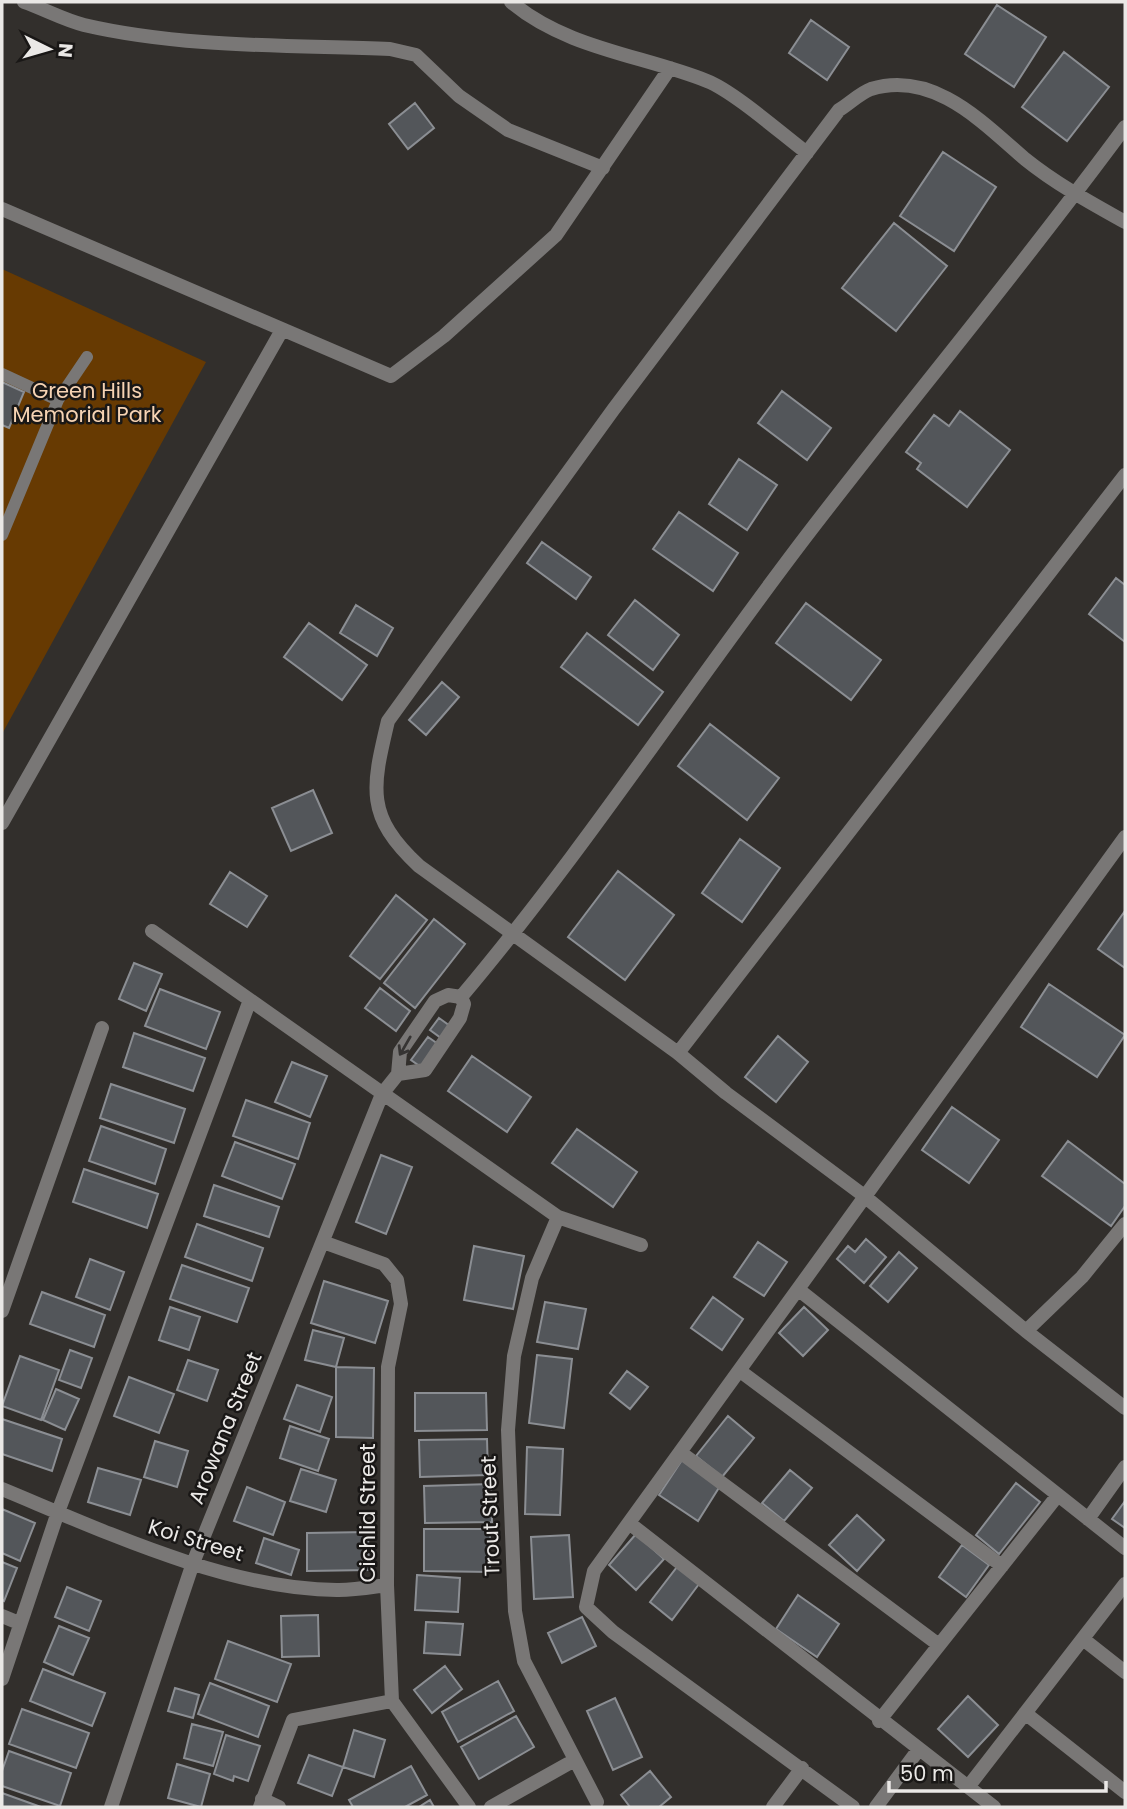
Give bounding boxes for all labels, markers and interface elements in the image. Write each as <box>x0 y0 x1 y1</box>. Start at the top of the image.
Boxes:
north arrow <box>14 14 84 84</box>
text: N <box>51 42 80 59</box>
park label: Green Hills Memorial Park <box>12 376 162 429</box>
one-way arrow <box>398 1035 412 1055</box>
street label: Arowana Street <box>181 1348 269 1508</box>
street label: Cichlid Street <box>353 1443 382 1583</box>
street label: Trout Street <box>473 1455 507 1577</box>
street label: Koi Street <box>145 1512 247 1568</box>
scale bar <box>889 1750 1106 1794</box>
text: 50 m <box>900 1759 954 1788</box>

